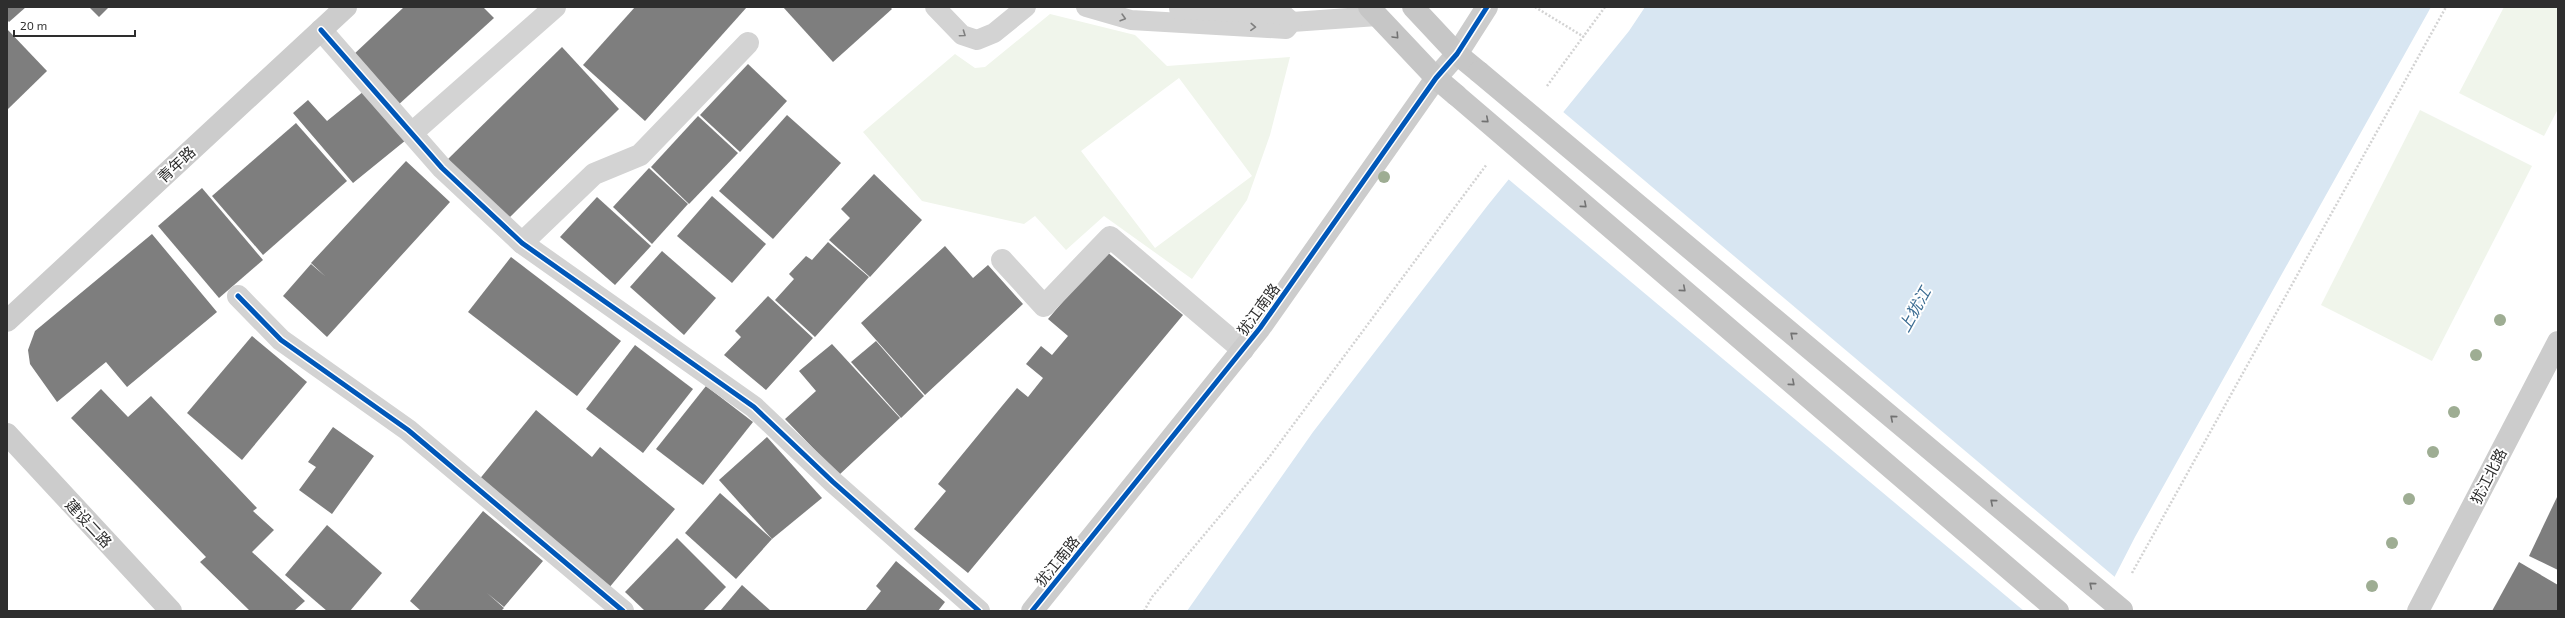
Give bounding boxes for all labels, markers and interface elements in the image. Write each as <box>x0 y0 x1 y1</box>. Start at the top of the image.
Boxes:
scale bar <box>14 12 135 38</box>
one-way arrow <box>1120 13 1127 22</box>
text: 20 m <box>20 18 47 32</box>
one-way arrow <box>1250 23 1256 31</box>
one-way arrow <box>958 29 965 36</box>
one-way arrow <box>1391 31 1398 38</box>
one-way arrow <box>1481 116 1488 123</box>
street label: 青年路 <box>153 142 199 186</box>
one-way arrow <box>1580 200 1587 207</box>
street label: 犹江南路 <box>1233 279 1283 339</box>
water label: 上犹江 <box>1894 282 1935 335</box>
one-way arrow <box>1678 285 1686 292</box>
one-way arrow <box>1791 332 1798 339</box>
one-way arrow <box>1788 379 1795 386</box>
one-way arrow <box>1890 416 1898 423</box>
street label: 犹江北路 <box>2466 445 2510 507</box>
street label: 建设二路 <box>62 495 116 551</box>
one-way arrow <box>1990 499 1997 506</box>
street label: 犹江南路 <box>1031 532 1083 590</box>
one-way arrow <box>2090 583 2097 590</box>

